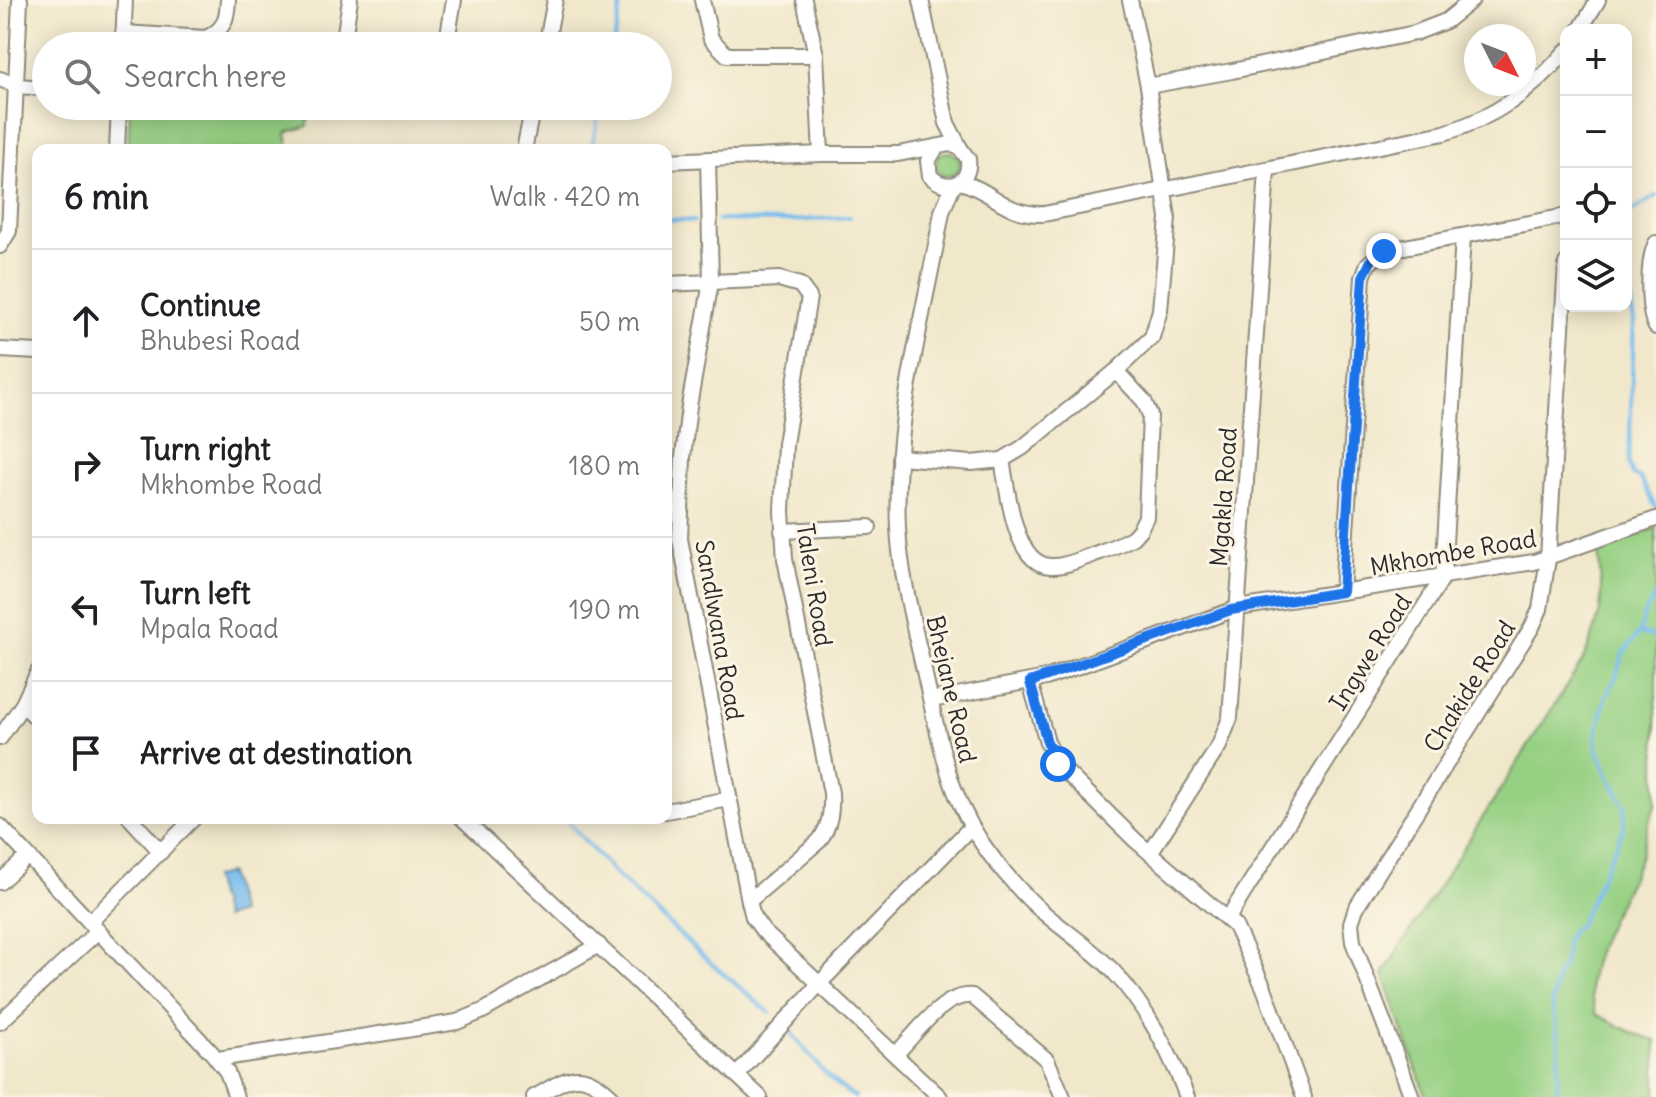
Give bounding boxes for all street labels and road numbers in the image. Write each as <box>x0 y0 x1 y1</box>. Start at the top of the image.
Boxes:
street label: Mgakla Road <box>1203 426 1243 568</box>
street label: Taleni Road <box>790 521 840 649</box>
street label: Mkhombe Road <box>1368 523 1538 581</box>
street label: Sandlwana Road <box>689 537 751 723</box>
street label: Ingwe Road <box>1322 588 1418 716</box>
street label: Bhejane Road <box>920 612 984 766</box>
street label: Chakide Road <box>1417 614 1521 758</box>

